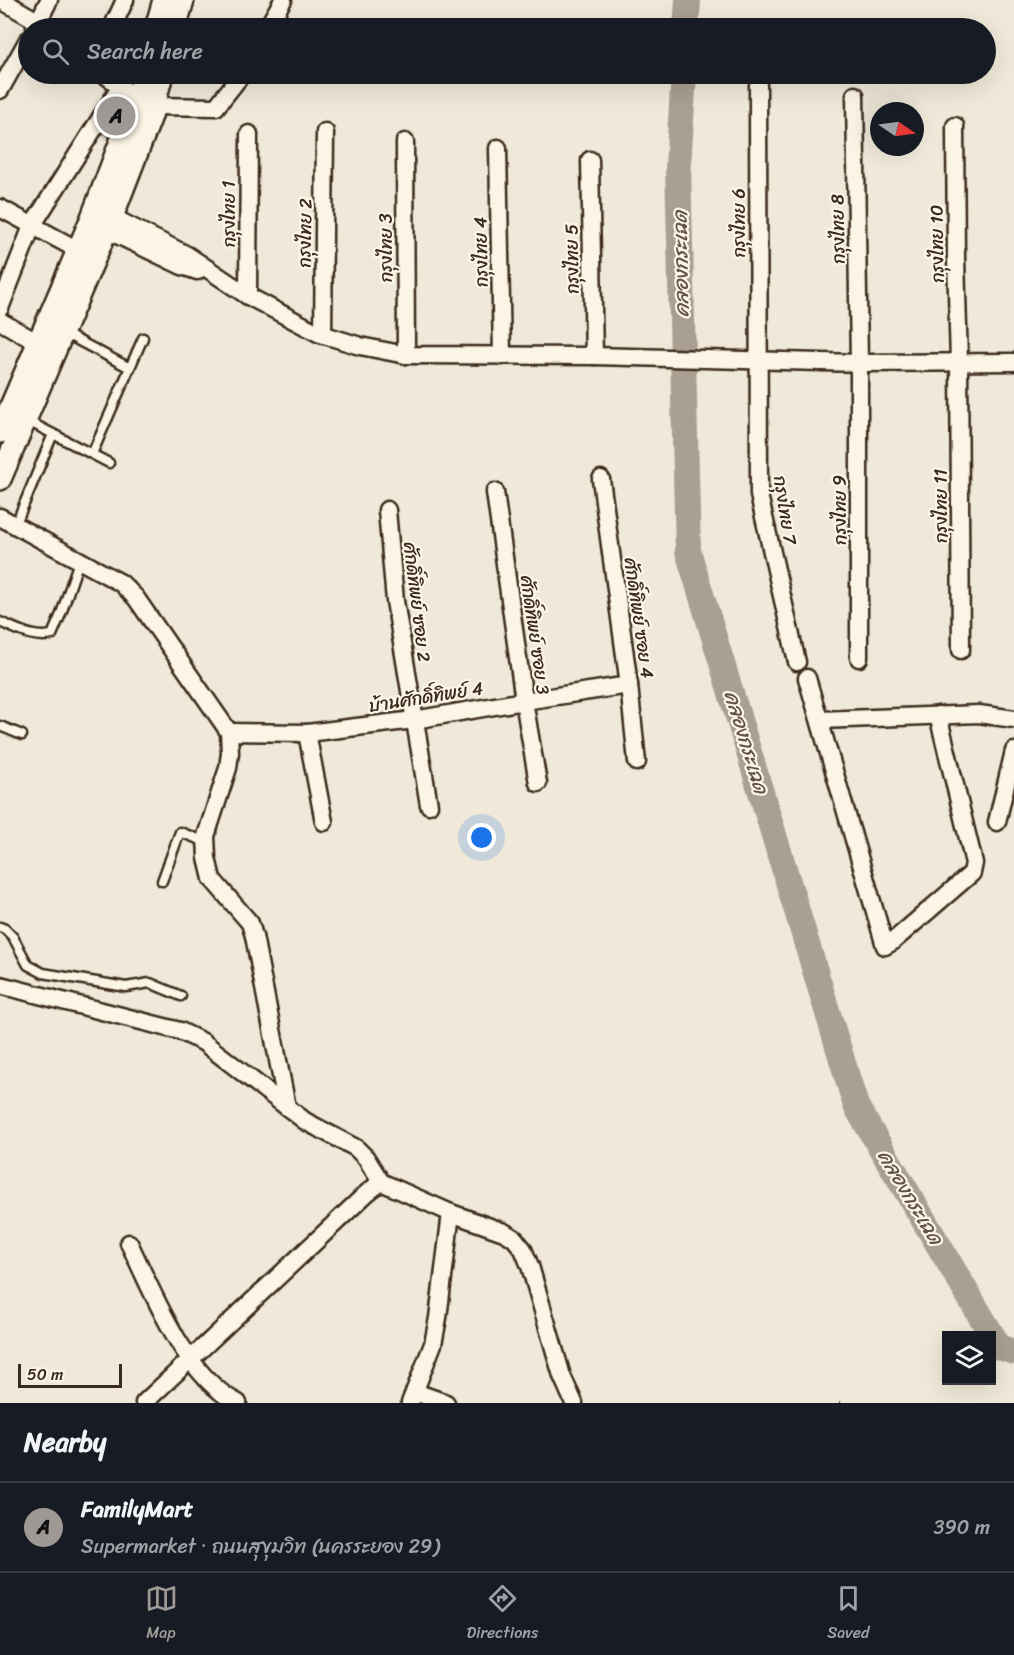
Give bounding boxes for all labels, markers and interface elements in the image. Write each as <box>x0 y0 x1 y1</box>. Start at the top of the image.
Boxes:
search box <box>18 18 996 84</box>
text: Search here <box>87 32 203 71</box>
icon: search <box>39 35 72 68</box>
pin: A <box>96 94 136 138</box>
north arrow <box>870 102 924 156</box>
street label: กรุงไทย 1 <box>213 180 245 247</box>
street label: กรุงไทย 6 <box>723 188 755 258</box>
street label: กรุงไทย 8 <box>821 194 855 264</box>
street label: กรุงไทย 2 <box>288 198 322 268</box>
street label: กรุงไทย 10 <box>920 205 954 283</box>
water label: คลองกระเฉด <box>663 209 699 317</box>
street label: กรุงไทย 3 <box>370 213 402 283</box>
street label: กรุงไทย 4 <box>464 216 498 288</box>
street label: กรุงไทย 5 <box>555 224 589 294</box>
street label: กรุงไทย 11 <box>925 468 957 543</box>
street label: กรุงไทย 7 <box>764 473 807 549</box>
street label: กรุงไทย 9 <box>824 475 856 545</box>
street label: ศักดิ์ทิพย์ ซอย 2 <box>394 539 440 664</box>
street label: ศักดิ์ทิพย์ ซอย 4 <box>615 555 663 680</box>
street label: ศักดิ์ทิพย์ ซอย 3 <box>511 572 559 697</box>
street label: บ้านศักดิ์ทิพย์ 4 <box>367 672 485 722</box>
water label: คลองกระเฉด <box>714 686 779 799</box>
your location <box>467 823 496 852</box>
water label: คลองกระเฉด <box>868 1143 953 1253</box>
map controls <box>942 1331 996 1385</box>
button: layers <box>942 1331 996 1385</box>
text: 50 m <box>27 1360 63 1389</box>
scale bar <box>18 1361 122 1388</box>
text: Nearby <box>24 1419 106 1465</box>
text: FamilyMart <box>81 1490 193 1529</box>
text: A <box>37 1510 50 1545</box>
text: 390 m <box>934 1510 990 1545</box>
text: Supermarket · ถนนสุขุมวิท (นครระยอง 29) <box>81 1529 439 1564</box>
tab: Map <box>145 1582 178 1647</box>
tab: Directions <box>467 1582 538 1647</box>
tab: Saved <box>827 1582 869 1647</box>

